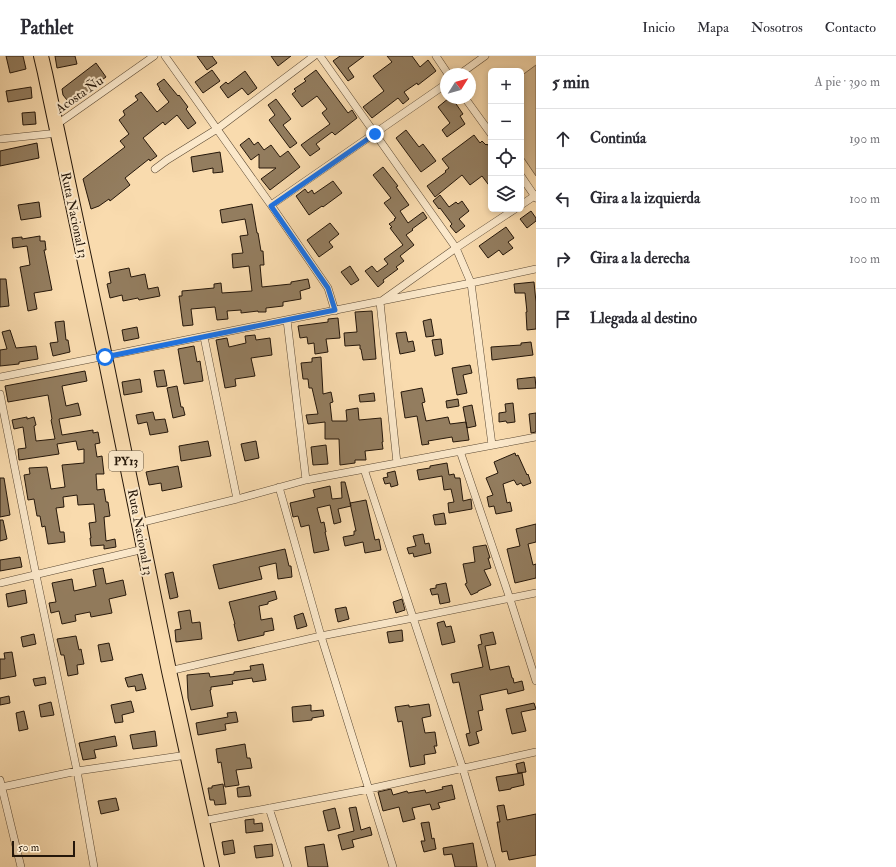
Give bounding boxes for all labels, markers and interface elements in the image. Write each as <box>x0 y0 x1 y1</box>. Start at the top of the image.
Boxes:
text: Pathlet <box>20 16 74 40</box>
text: Inicio <box>642 19 675 36</box>
text: Mapa <box>697 19 729 36</box>
text: Nosotros <box>751 19 803 36</box>
text: Contacto <box>825 19 876 36</box>
north arrow <box>440 68 476 104</box>
map controls <box>488 68 524 212</box>
button: + <box>488 68 524 104</box>
street label: Acosta Ñu <box>51 72 107 118</box>
text: 5 min <box>552 72 590 93</box>
text: A pie · 390 m <box>814 74 880 90</box>
button: − <box>488 104 524 140</box>
route end <box>366 125 384 143</box>
icon: ahead <box>552 128 574 150</box>
text: Continúa <box>590 129 646 148</box>
text: 190 m <box>849 131 880 147</box>
button: locate <box>488 140 524 176</box>
street label: Ruta Nacional 13 <box>57 171 91 260</box>
button: layers <box>488 176 524 212</box>
icon: left <box>552 188 574 210</box>
text: Gira a la izquierda <box>590 189 700 208</box>
text: 100 m <box>849 191 880 207</box>
icon: right <box>552 248 574 270</box>
text: Gira a la derecha <box>590 249 690 268</box>
text: 100 m <box>849 251 880 267</box>
icon: arrive <box>552 308 574 330</box>
text: Llegada al destino <box>590 309 697 328</box>
route start <box>96 348 114 366</box>
road number: PY13 <box>109 451 143 471</box>
street label: Ruta Nacional 13 <box>124 488 156 577</box>
scale bar <box>12 839 75 858</box>
text: 50 m <box>18 841 39 854</box>

